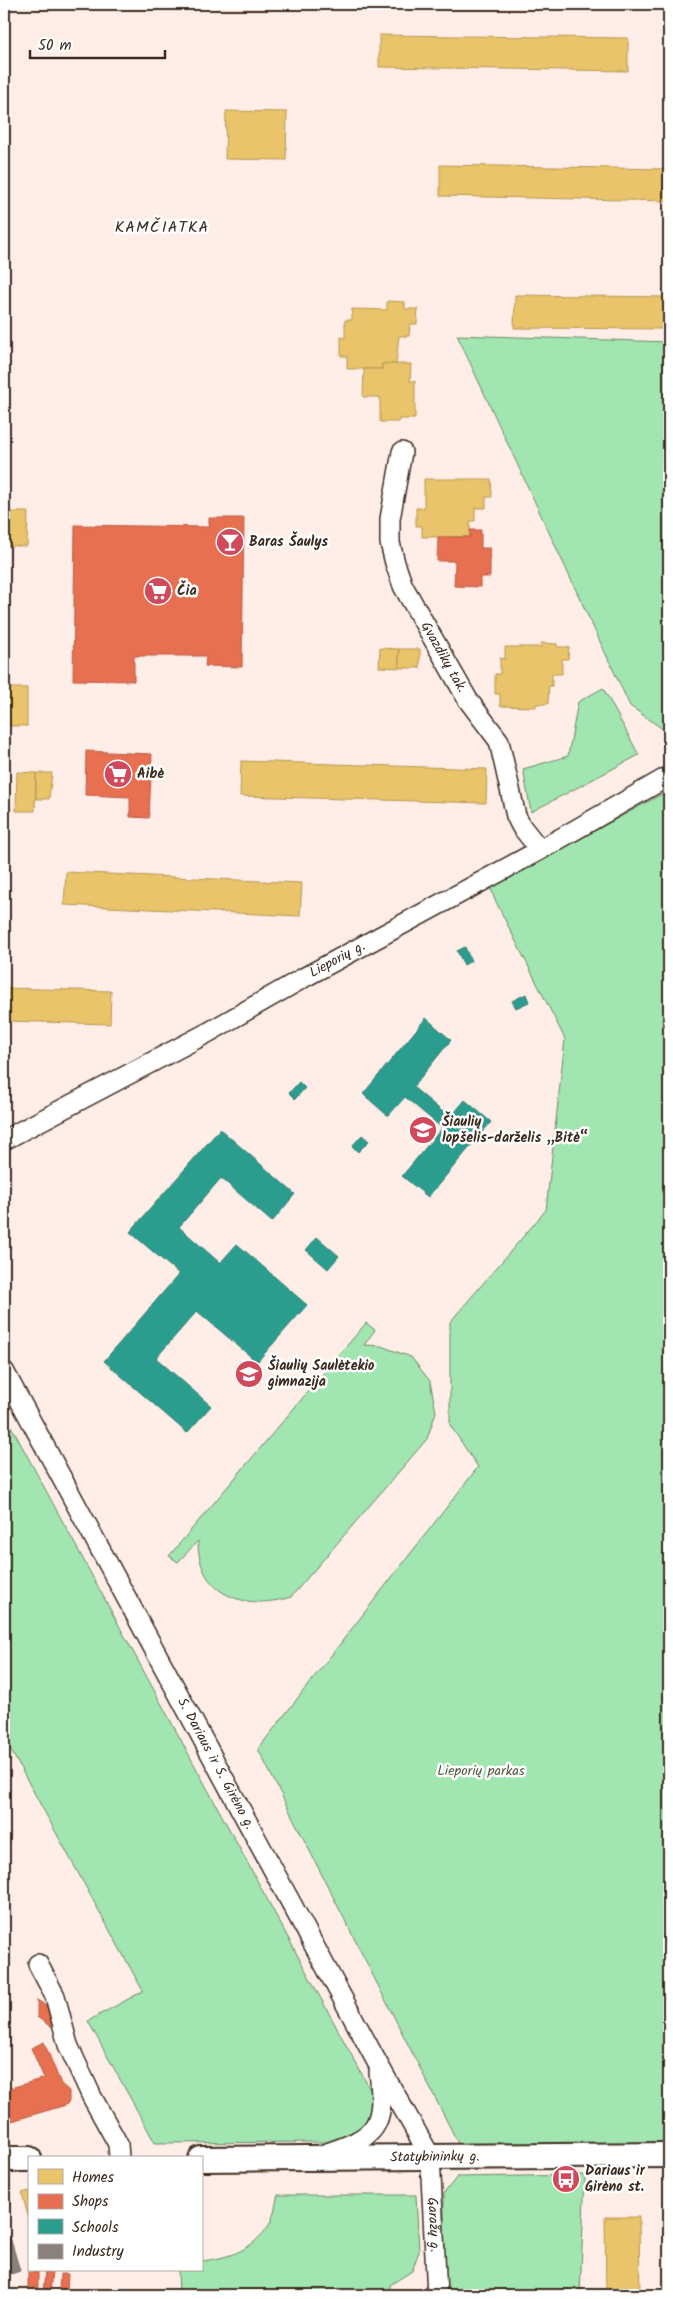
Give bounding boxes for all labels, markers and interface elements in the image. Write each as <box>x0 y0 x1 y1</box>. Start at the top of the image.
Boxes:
scale bar <box>30 28 165 60</box>
text: 50 m <box>38 34 72 58</box>
district label: KAMČIATKA <box>115 215 209 240</box>
bar icon: Baras Šaulys <box>215 527 245 557</box>
place label: Baras Šaulys <box>249 531 329 553</box>
supermarket icon: Čia <box>143 576 173 606</box>
place label: Čia <box>177 580 197 602</box>
street label: Gvazdikų tak. <box>415 618 473 697</box>
supermarket icon: Aibė <box>103 759 133 789</box>
place label: Aibė <box>137 763 164 785</box>
street label: Lieporių g. <box>305 935 369 984</box>
place label: Šiaulių lopšelis-darželis „Bitė“ <box>442 1111 588 1149</box>
school or university icon: Šiaulių lopšelis-darželis „Bitė“ <box>408 1115 438 1145</box>
place label: Šiaulių Saulėtekio gimnazija <box>267 1355 375 1393</box>
school or university icon: Šiaulių Saulėtekio gimnazija <box>234 1359 264 1389</box>
street label: S. Dariaus ir S. Girėno g. <box>171 1694 260 1833</box>
park label: Lieporių parkas <box>437 1760 525 1782</box>
street label: Statybininkų g. <box>390 2146 480 2168</box>
legend <box>28 2156 202 2272</box>
place label: Dariaus ir Girėno st. <box>585 2160 646 2198</box>
bus stop icon: Dariaus ir Girėno st. <box>551 2164 581 2194</box>
text: Homes <box>72 2166 115 2190</box>
text: Shops <box>72 2190 109 2214</box>
street label: Garažų g. <box>421 2197 446 2253</box>
text: Schools <box>72 2216 119 2240</box>
text: Industry <box>72 2240 125 2264</box>

